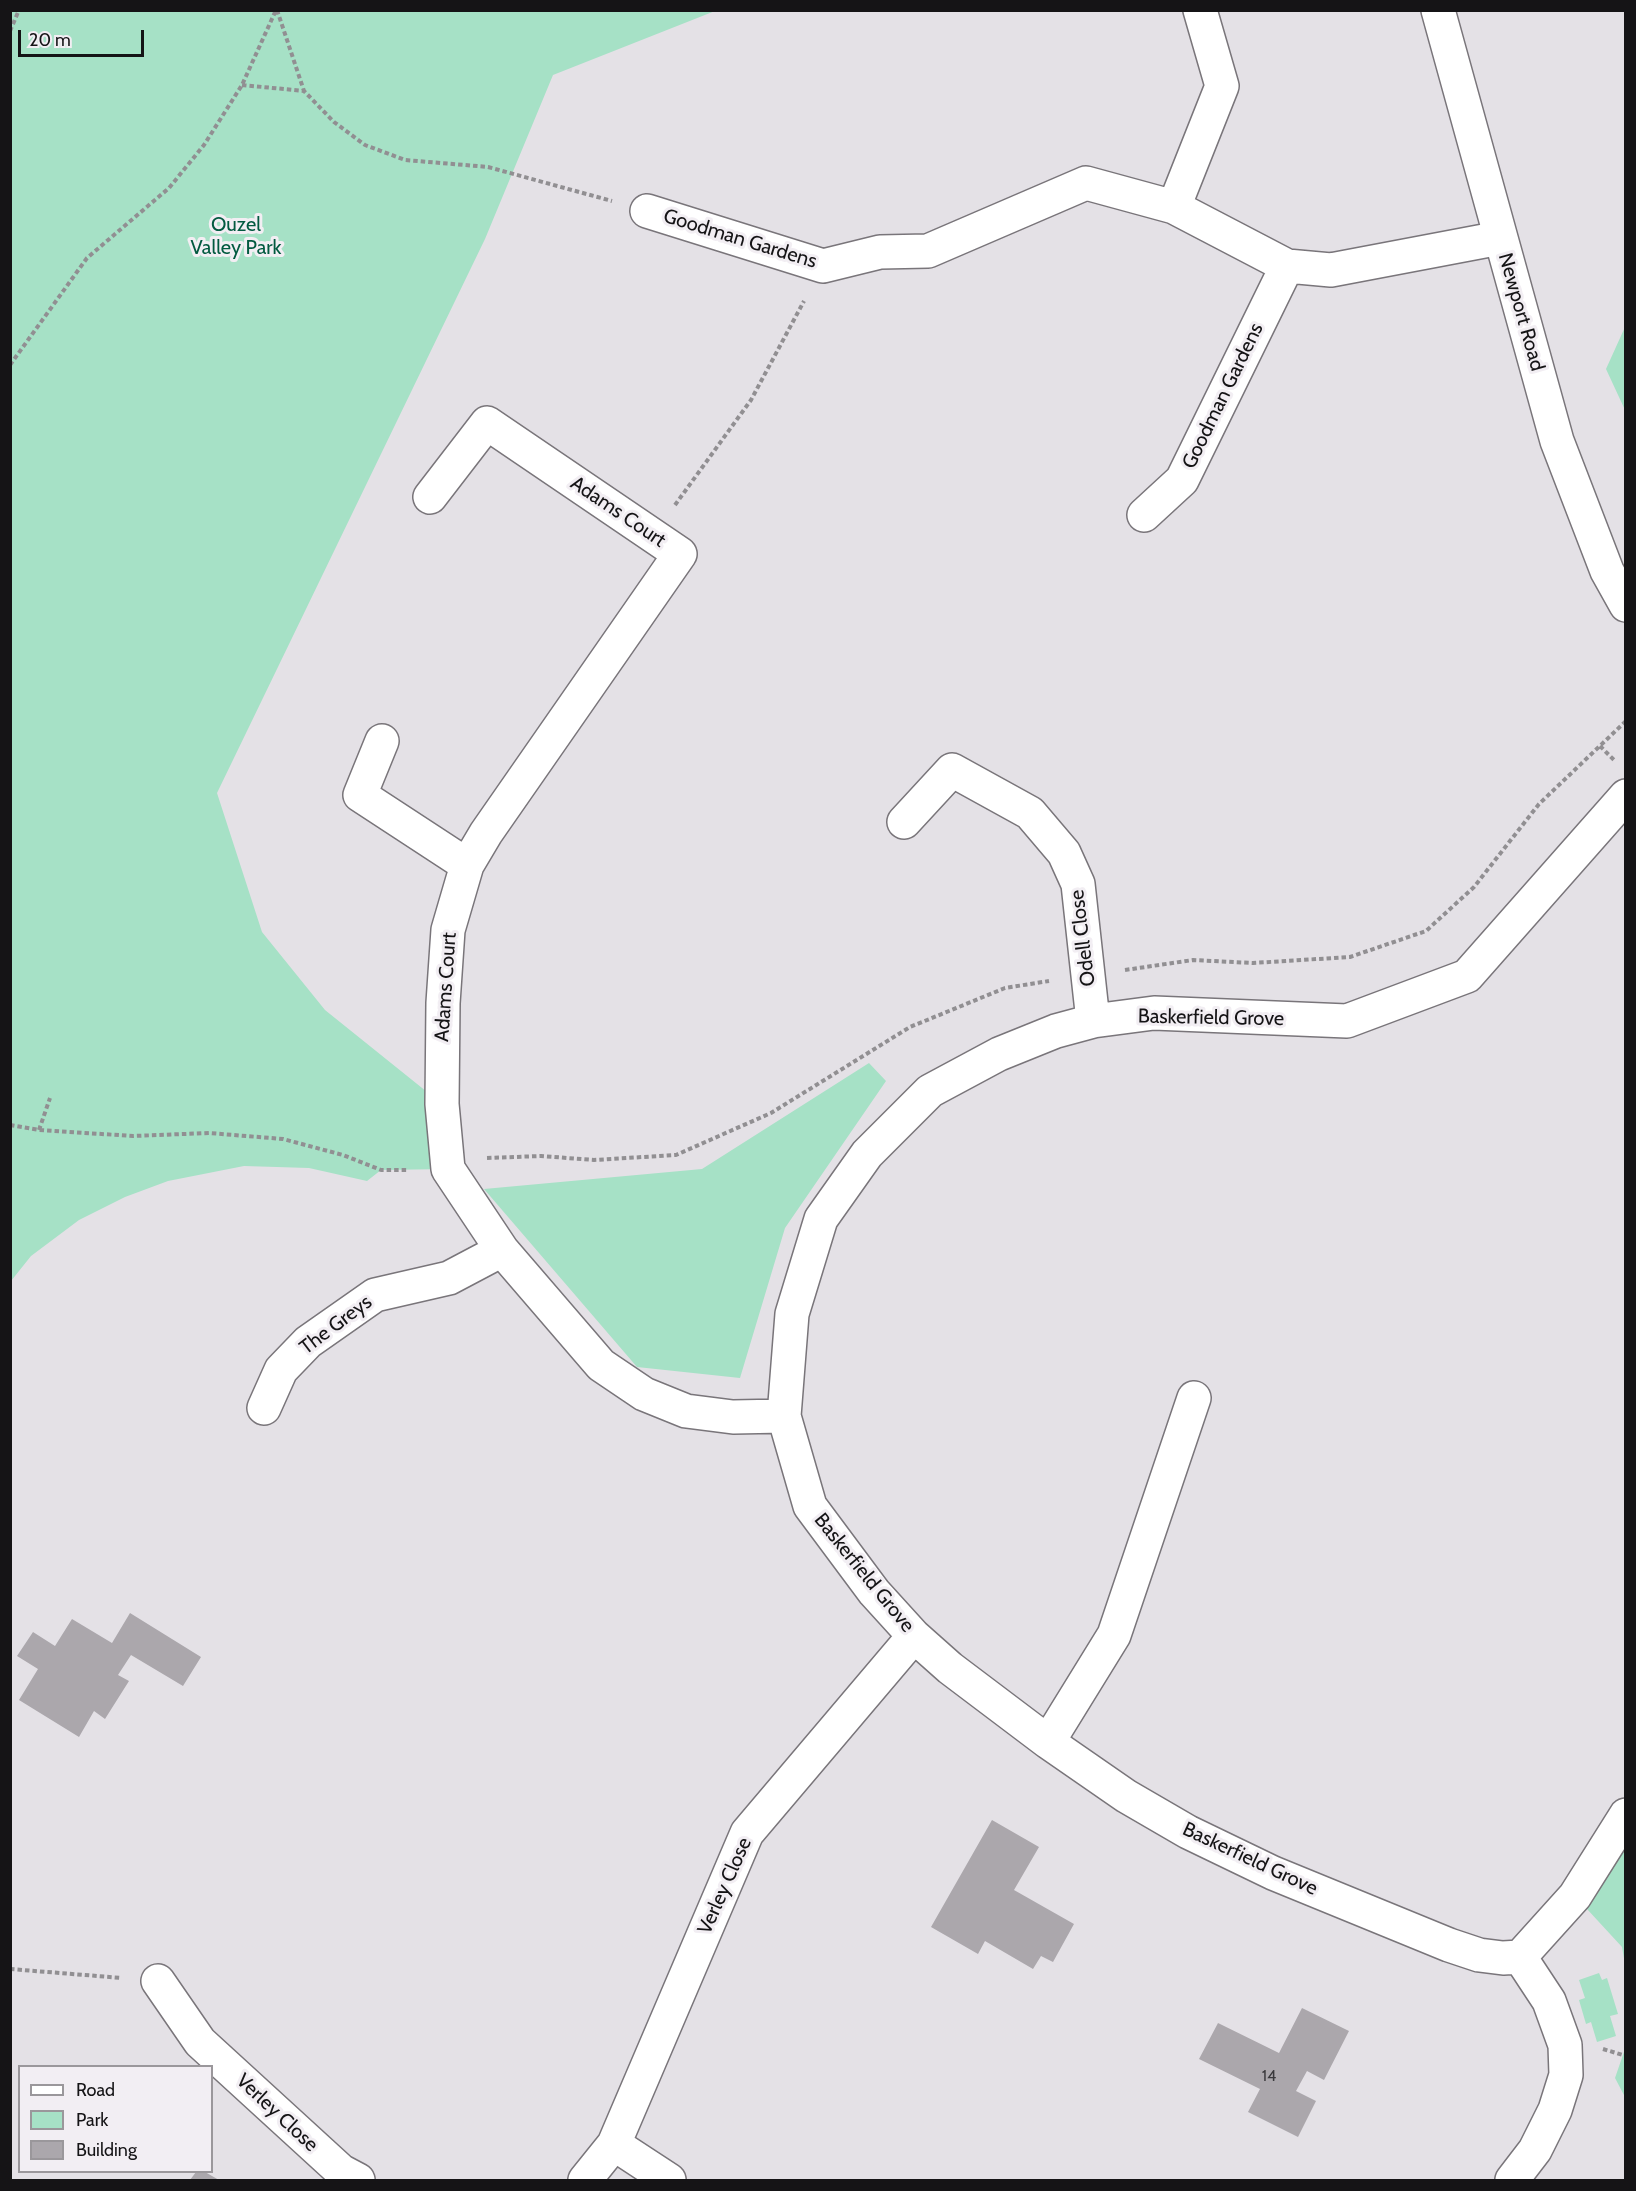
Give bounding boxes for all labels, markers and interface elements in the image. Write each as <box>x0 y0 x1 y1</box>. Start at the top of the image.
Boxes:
scale bar <box>21 18 147 56</box>
text: 20 m <box>29 29 71 51</box>
street label: Goodman Gardens <box>660 204 820 274</box>
park label: Ouzel Valley Park <box>190 213 282 260</box>
street label: Newport Road <box>1493 250 1549 374</box>
street label: Goodman Gardens <box>1177 319 1269 473</box>
street label: Adams Court <box>566 471 670 553</box>
street label: Odell Close <box>1065 888 1101 988</box>
street label: Adams Court <box>430 931 462 1043</box>
street label: Baskerfield Grove <box>1138 1005 1284 1031</box>
street label: The Greys <box>295 1290 377 1360</box>
street label: Baskerfield Grove <box>809 1509 919 1637</box>
street label: Baskerfield Grove <box>1179 1817 1321 1901</box>
street label: Verley Close <box>693 1834 757 1938</box>
legend <box>18 2065 213 2173</box>
house number: 14 <box>1262 2066 1276 2086</box>
street label: Verley Close <box>231 2069 323 2157</box>
text: Road <box>76 2079 115 2101</box>
text: Park <box>76 2109 108 2131</box>
text: Building <box>76 2139 137 2161</box>

